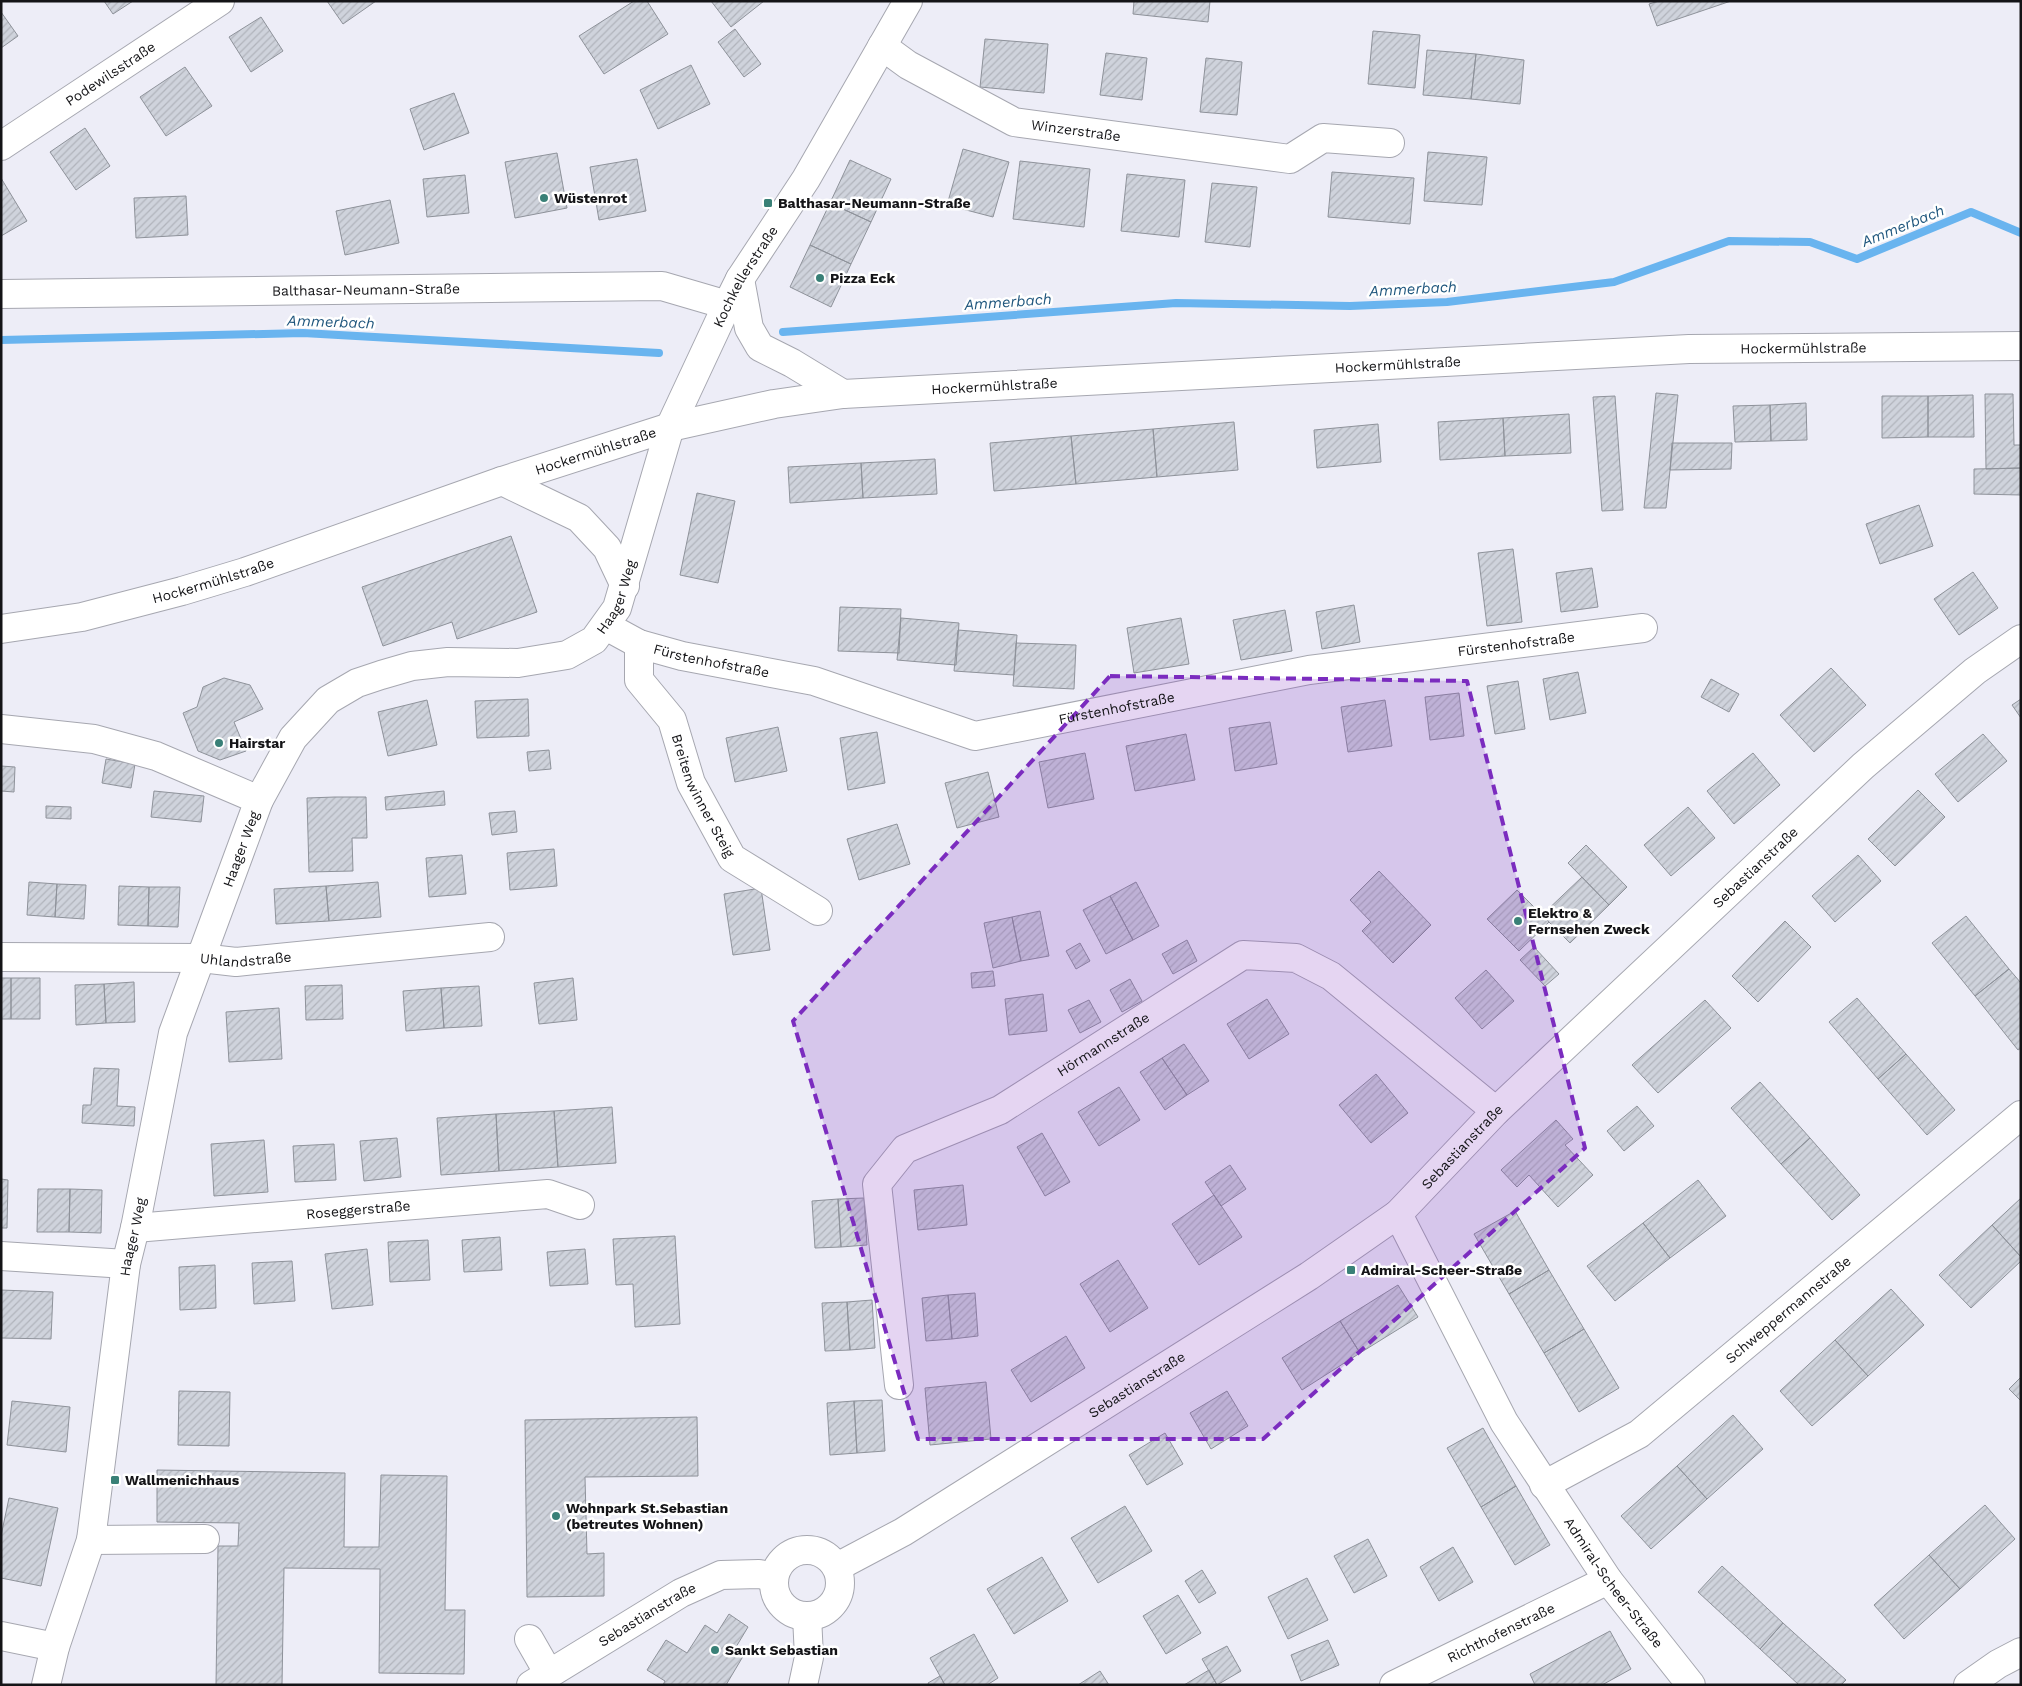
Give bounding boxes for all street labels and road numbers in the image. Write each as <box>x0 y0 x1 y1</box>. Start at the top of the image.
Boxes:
street label: Podewilsstraße <box>62 38 158 109</box>
street label: Winzerstraße <box>1030 116 1122 144</box>
street label: Kochkellerstraße <box>710 223 781 330</box>
street label: Balthasar-Neumann-Straße <box>272 280 460 299</box>
street label: Hockermühlstraße <box>1740 339 1867 357</box>
street label: Hockermühlstraße <box>1334 353 1461 376</box>
street label: Hockermühlstraße <box>931 375 1058 397</box>
street label: Hockermühlstraße <box>533 424 658 478</box>
street label: Hockermühlstraße <box>151 554 276 606</box>
street label: Haager Weg <box>593 557 639 637</box>
street label: Fürstenhofstraße <box>1457 629 1576 659</box>
street label: Fürstenhofstraße <box>652 640 771 680</box>
street label: Fürstenhofstraße <box>1057 689 1176 727</box>
street label: Breitenwinner Steig <box>669 732 738 861</box>
street label: Haager Weg <box>220 808 262 889</box>
street label: Sebastianstraße <box>1709 824 1801 911</box>
street label: Uhlandstraße <box>199 949 292 970</box>
street label: Hörmannstraße <box>1054 1009 1152 1080</box>
street label: Sebastianstraße <box>1418 1101 1506 1192</box>
street label: Haager Weg <box>117 1196 149 1277</box>
street label: Roseggerstraße <box>305 1197 411 1222</box>
street label: Schweppermannstraße <box>1722 1253 1854 1366</box>
street label: Sebastianstraße <box>1086 1348 1188 1421</box>
street label: Admiral-Scheer-Straße <box>1561 1514 1666 1651</box>
street label: Sebastianstraße <box>596 1579 698 1650</box>
street label: Richthofenstraße <box>1444 1599 1557 1666</box>

